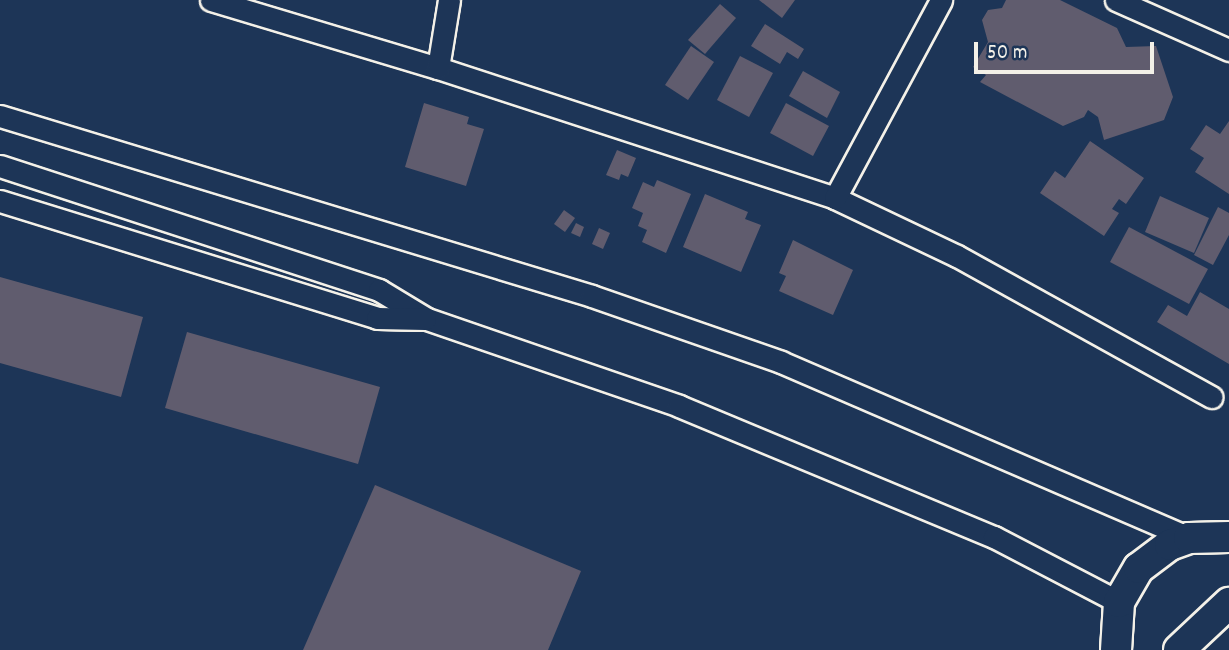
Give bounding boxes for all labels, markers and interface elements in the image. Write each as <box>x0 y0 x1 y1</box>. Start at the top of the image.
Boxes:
scale bar <box>977 28 1157 72</box>
text: 50 m <box>987 39 1027 69</box>

